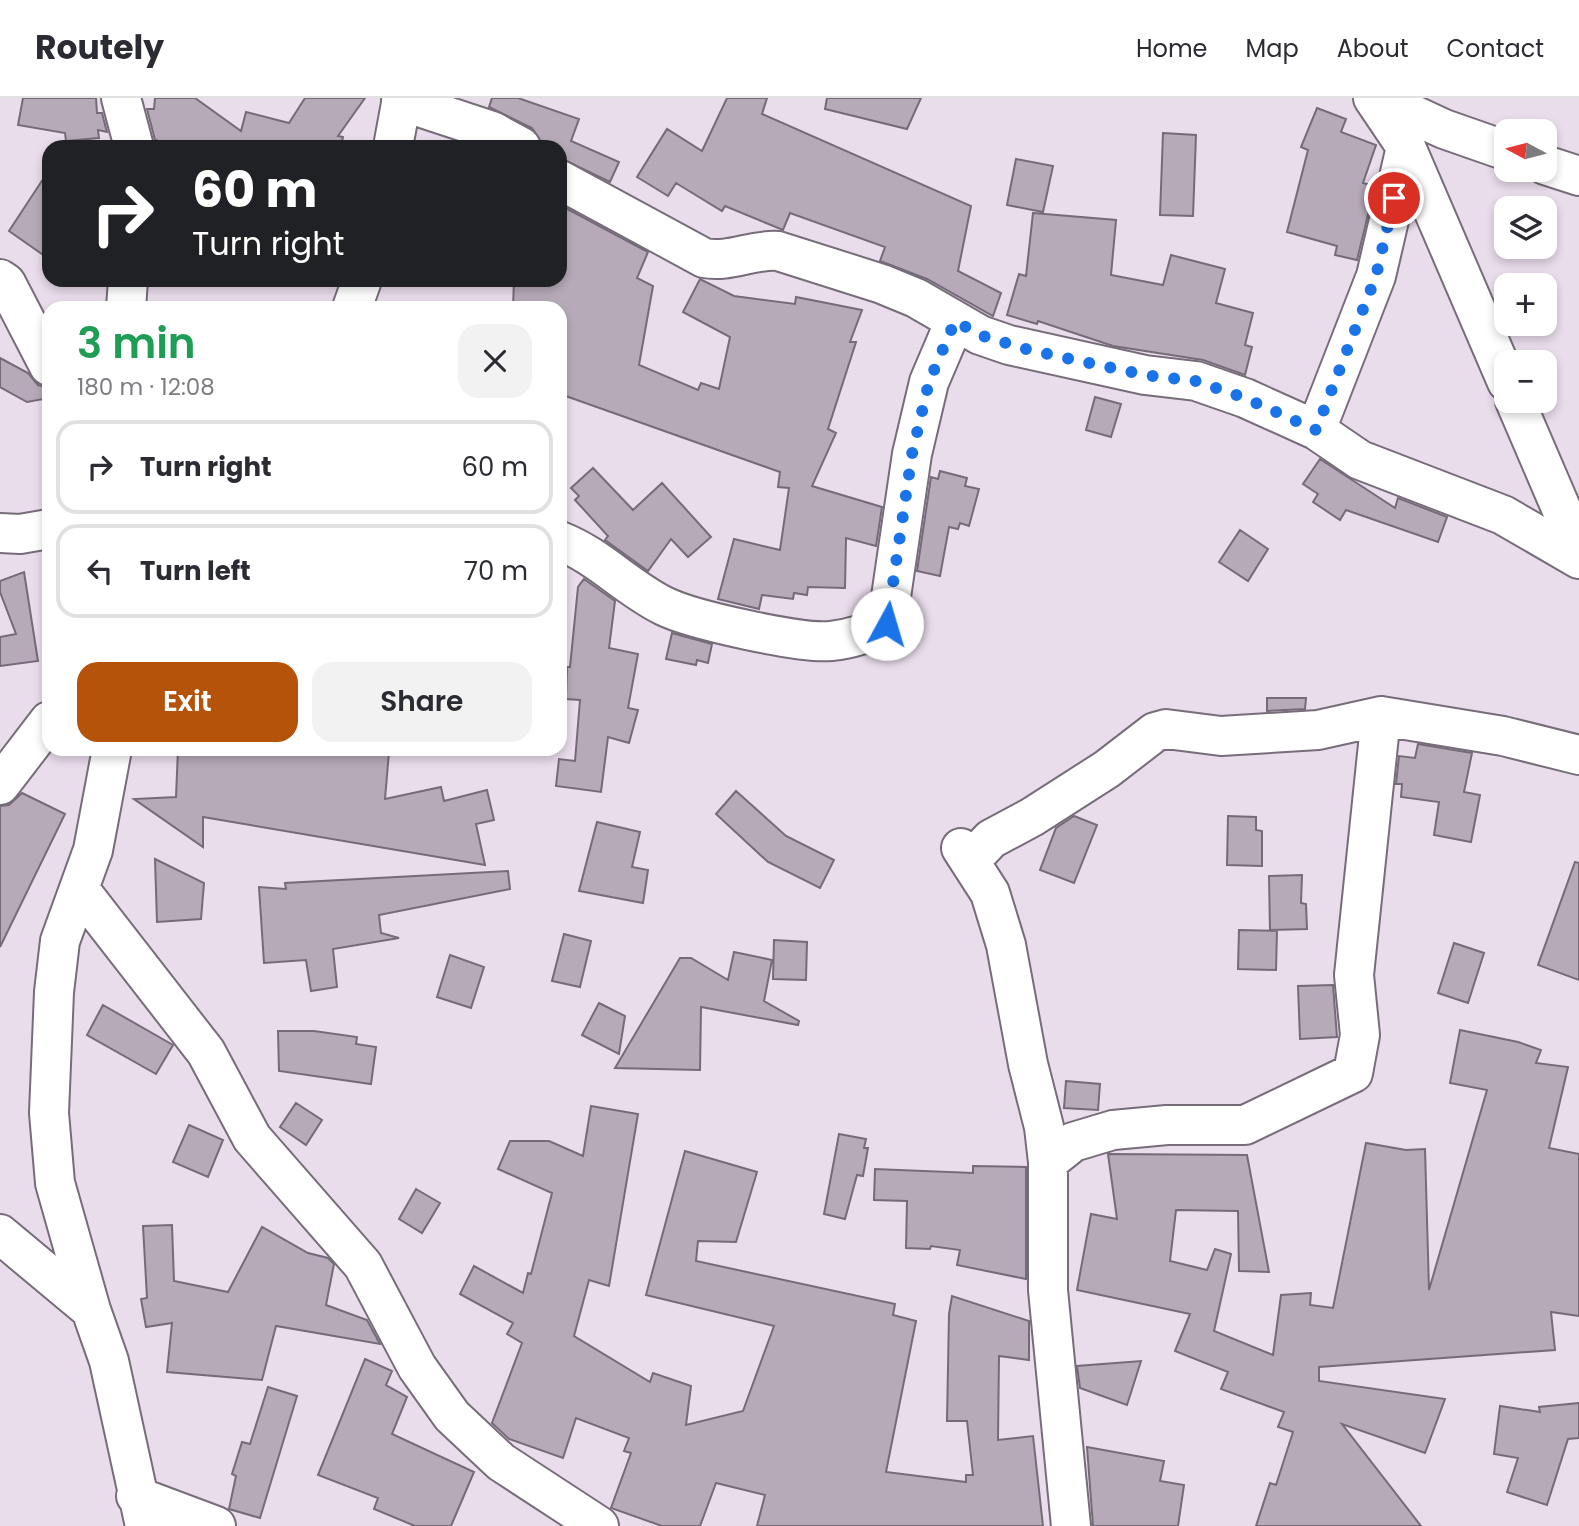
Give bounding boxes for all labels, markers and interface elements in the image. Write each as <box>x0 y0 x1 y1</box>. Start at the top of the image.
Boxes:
text: Routely <box>35 24 164 71</box>
text: Home <box>1136 32 1208 65</box>
text: Map <box>1246 32 1299 65</box>
text: About <box>1337 32 1408 65</box>
text: Contact <box>1446 32 1544 65</box>
north arrow <box>1494 119 1558 182</box>
map controls <box>1494 119 1557 413</box>
text: 60 m <box>192 156 317 224</box>
icon: right <box>77 168 168 259</box>
pin <box>1364 168 1424 228</box>
icon: arrive <box>1375 179 1413 217</box>
button: layers <box>1494 196 1557 259</box>
text: Turn right <box>192 221 344 266</box>
button: + <box>1494 273 1557 336</box>
text: 3 min <box>77 314 196 373</box>
button: close <box>458 324 532 398</box>
button: − <box>1494 350 1557 413</box>
text: 180 m · 12:08 <box>77 371 215 403</box>
icon: right <box>81 448 119 486</box>
text: Turn right <box>140 449 272 485</box>
text: 60 m <box>461 449 528 485</box>
icon: left <box>81 552 119 590</box>
text: Turn left <box>140 553 251 589</box>
text: 70 m <box>464 553 528 589</box>
position arrow <box>850 587 924 661</box>
button: Exit <box>77 662 298 742</box>
button: Share <box>312 662 532 742</box>

